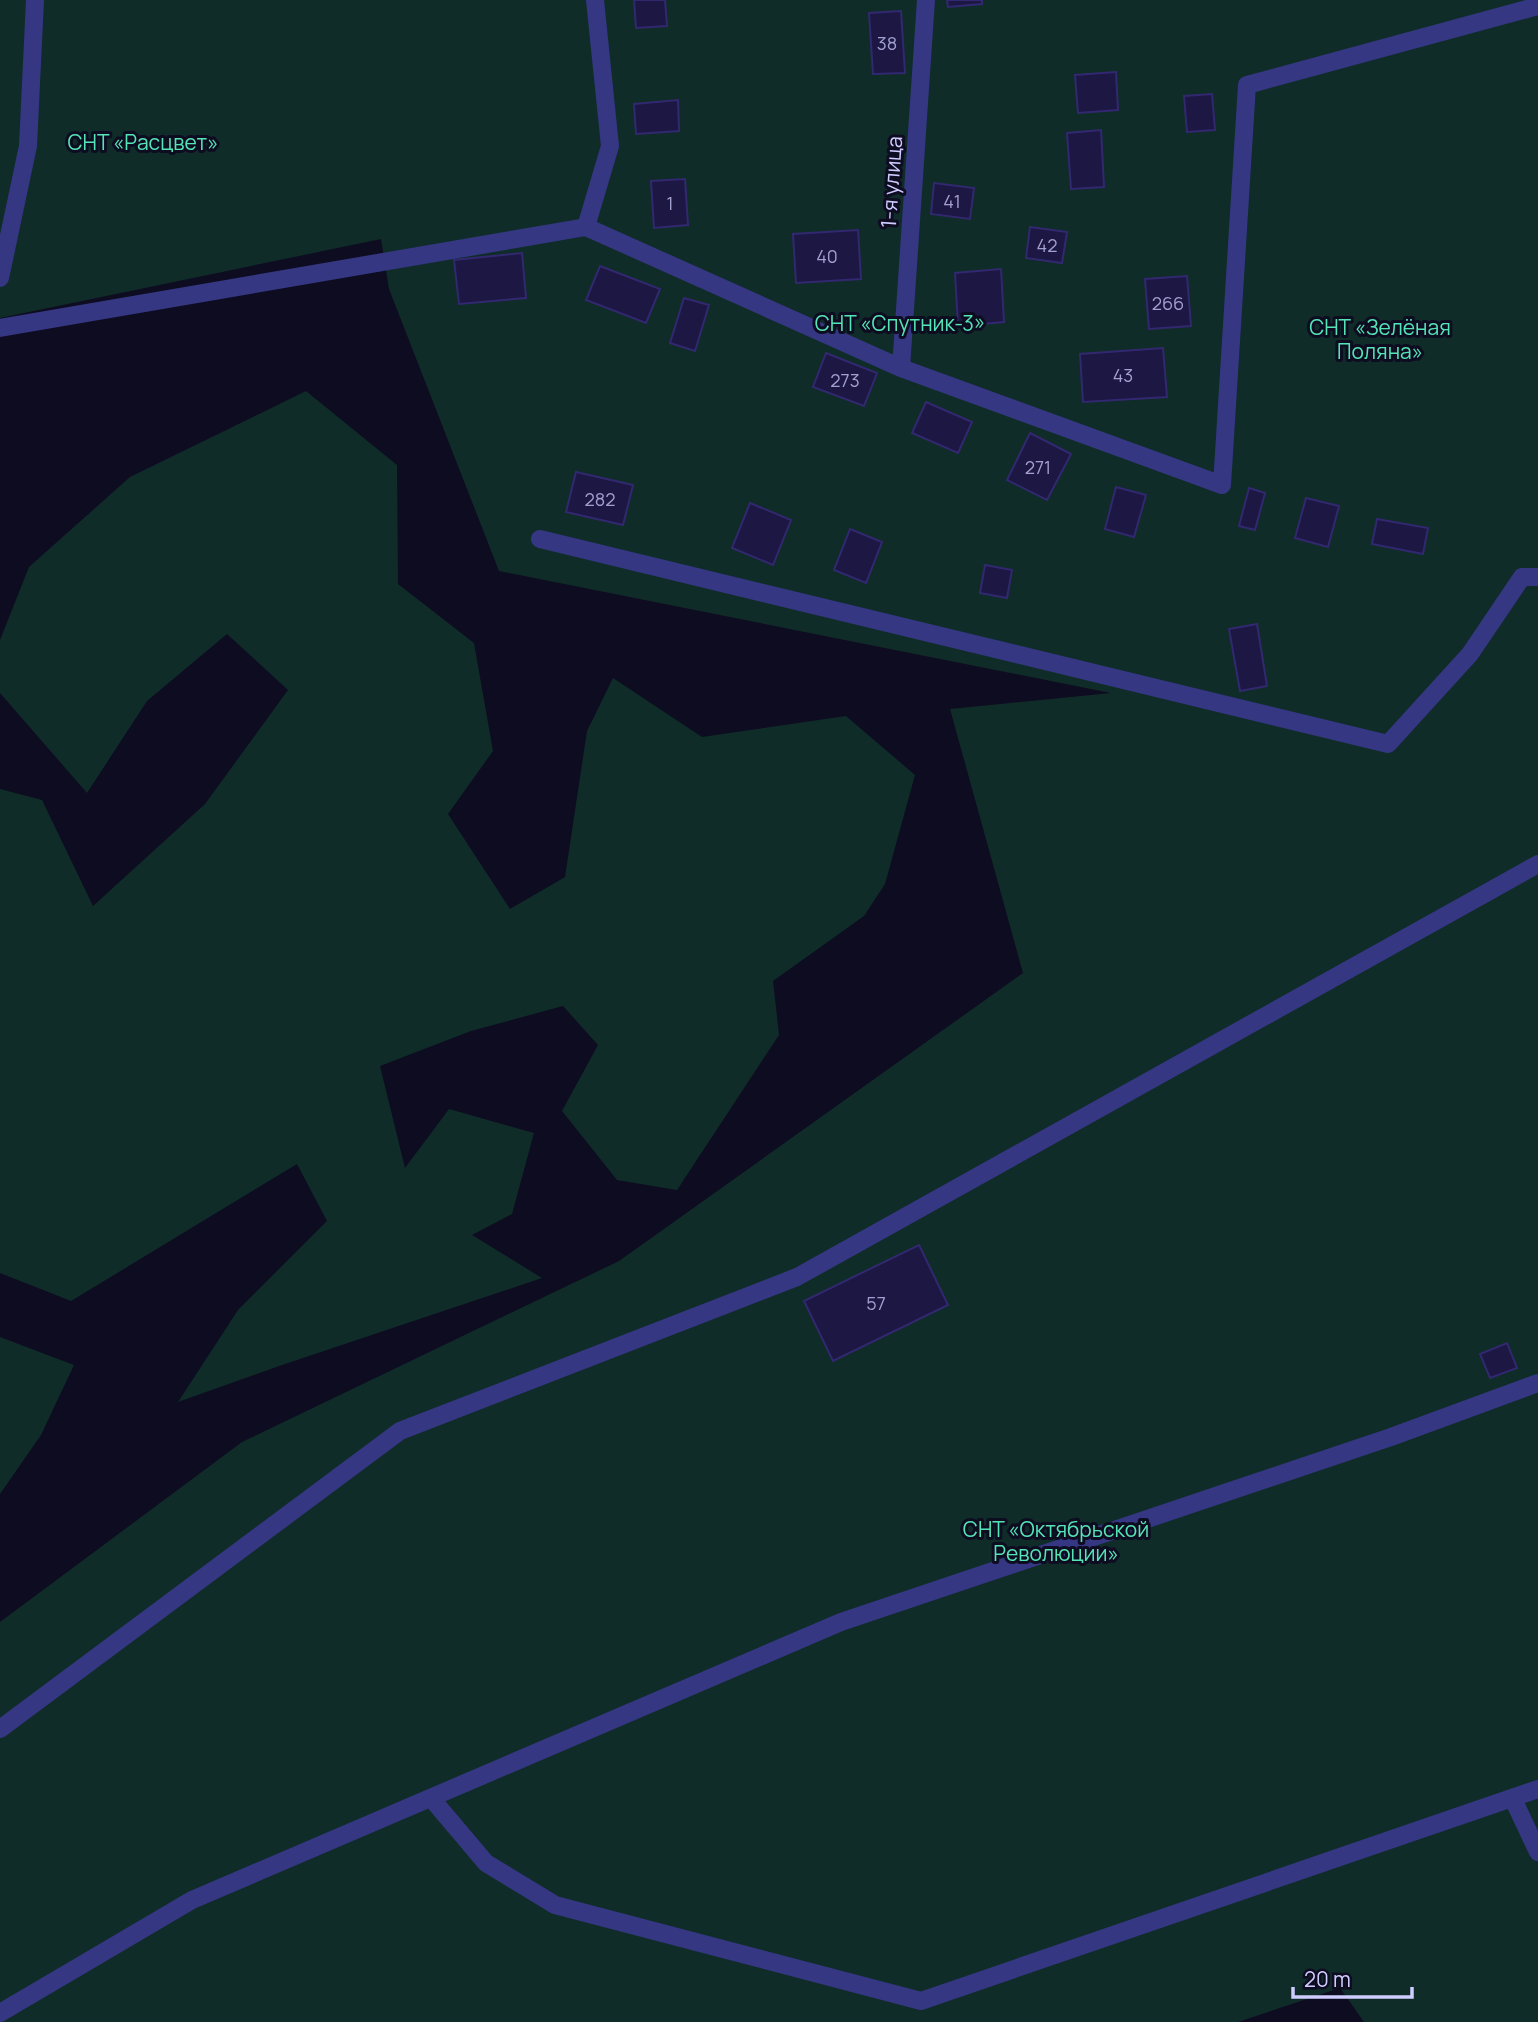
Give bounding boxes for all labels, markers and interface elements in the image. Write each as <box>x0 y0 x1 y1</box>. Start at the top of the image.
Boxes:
house number: 38 <box>877 31 897 55</box>
park label: СНТ «Расцвет» <box>68 128 218 156</box>
street label: 1-я улица <box>874 135 908 229</box>
house number: 41 <box>943 189 961 213</box>
house number: 1 <box>666 191 674 215</box>
house number: 42 <box>1037 233 1057 257</box>
house number: 40 <box>816 244 838 268</box>
house number: 266 <box>1152 291 1184 315</box>
park label: СНТ «Спутник-3» <box>815 309 985 337</box>
park label: СНТ «Зелёная Поляна» <box>1309 313 1451 365</box>
house number: 43 <box>1113 363 1133 387</box>
house number: 273 <box>830 368 860 392</box>
house number: 271 <box>1025 455 1051 479</box>
house number: 282 <box>585 487 615 511</box>
house number: 57 <box>866 1291 886 1315</box>
park label: СНТ «Октябрьской Революции» <box>963 1515 1149 1567</box>
scale bar <box>1293 1955 1412 1999</box>
text: 20 m <box>1304 1965 1351 1993</box>

